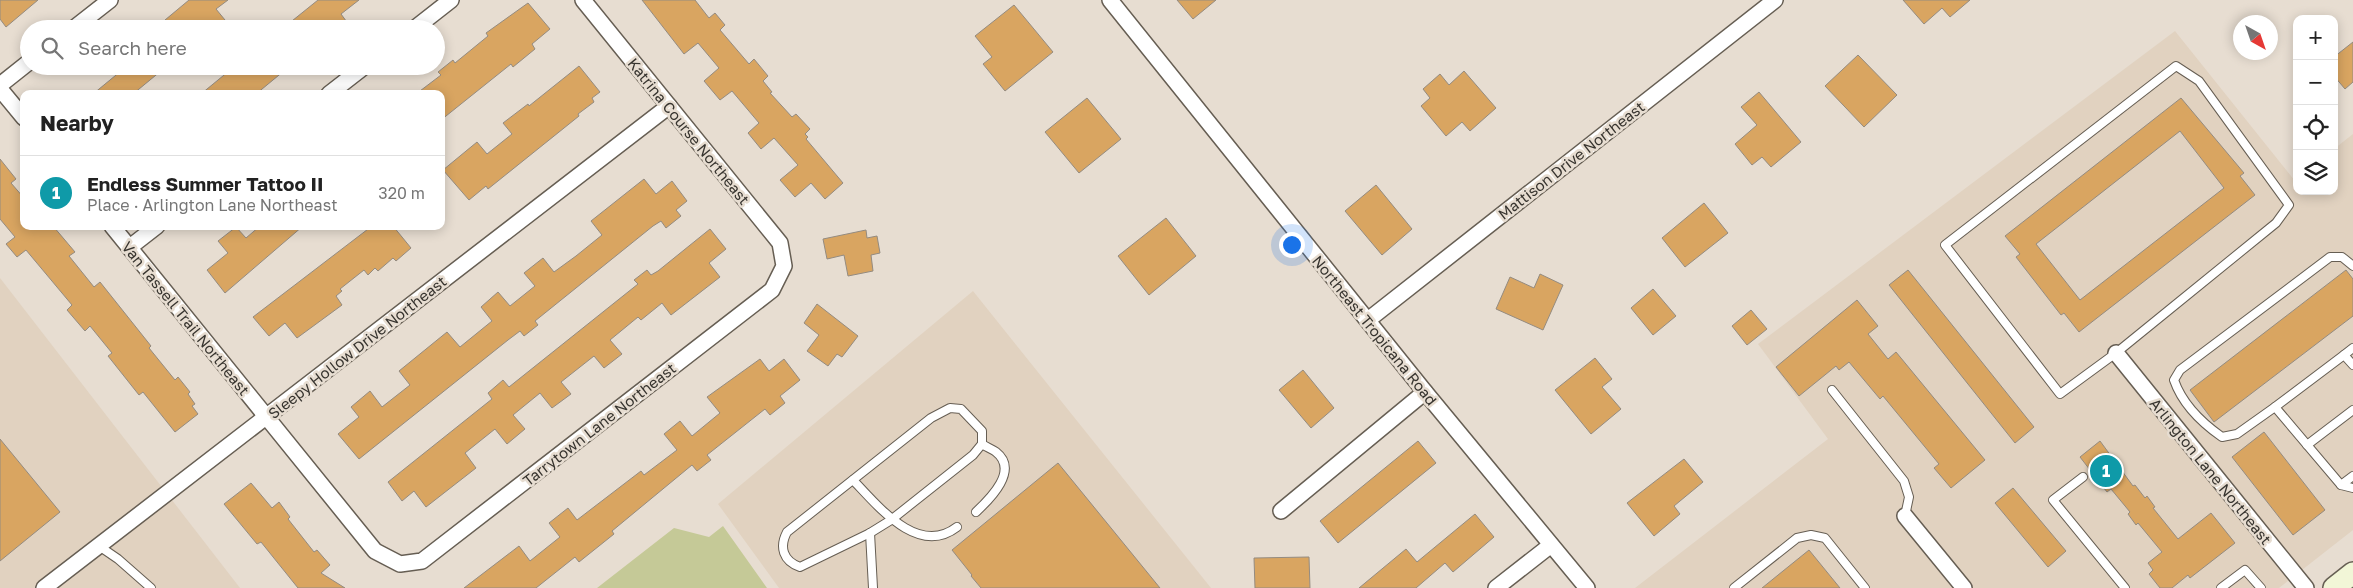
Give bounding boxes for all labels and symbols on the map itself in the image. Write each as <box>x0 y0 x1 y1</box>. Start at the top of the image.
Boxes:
north arrow <box>2233 15 2278 60</box>
street label: Katrina Course Northeast <box>624 54 754 208</box>
street label: Mattison Drive Northeast <box>1494 97 1648 223</box>
your location <box>1279 232 1305 258</box>
street label: Van Tassell Trail Northeast <box>118 238 254 398</box>
street label: Northeast Tropicana Road <box>1309 252 1441 408</box>
street label: Sleepy Hollow Drive Northeast <box>264 272 450 422</box>
street label: Tarrytown Lane Northeast <box>519 359 679 489</box>
street label: Arlington Lane Northeast <box>2146 394 2276 548</box>
pin: 1 <box>2090 452 2122 490</box>

